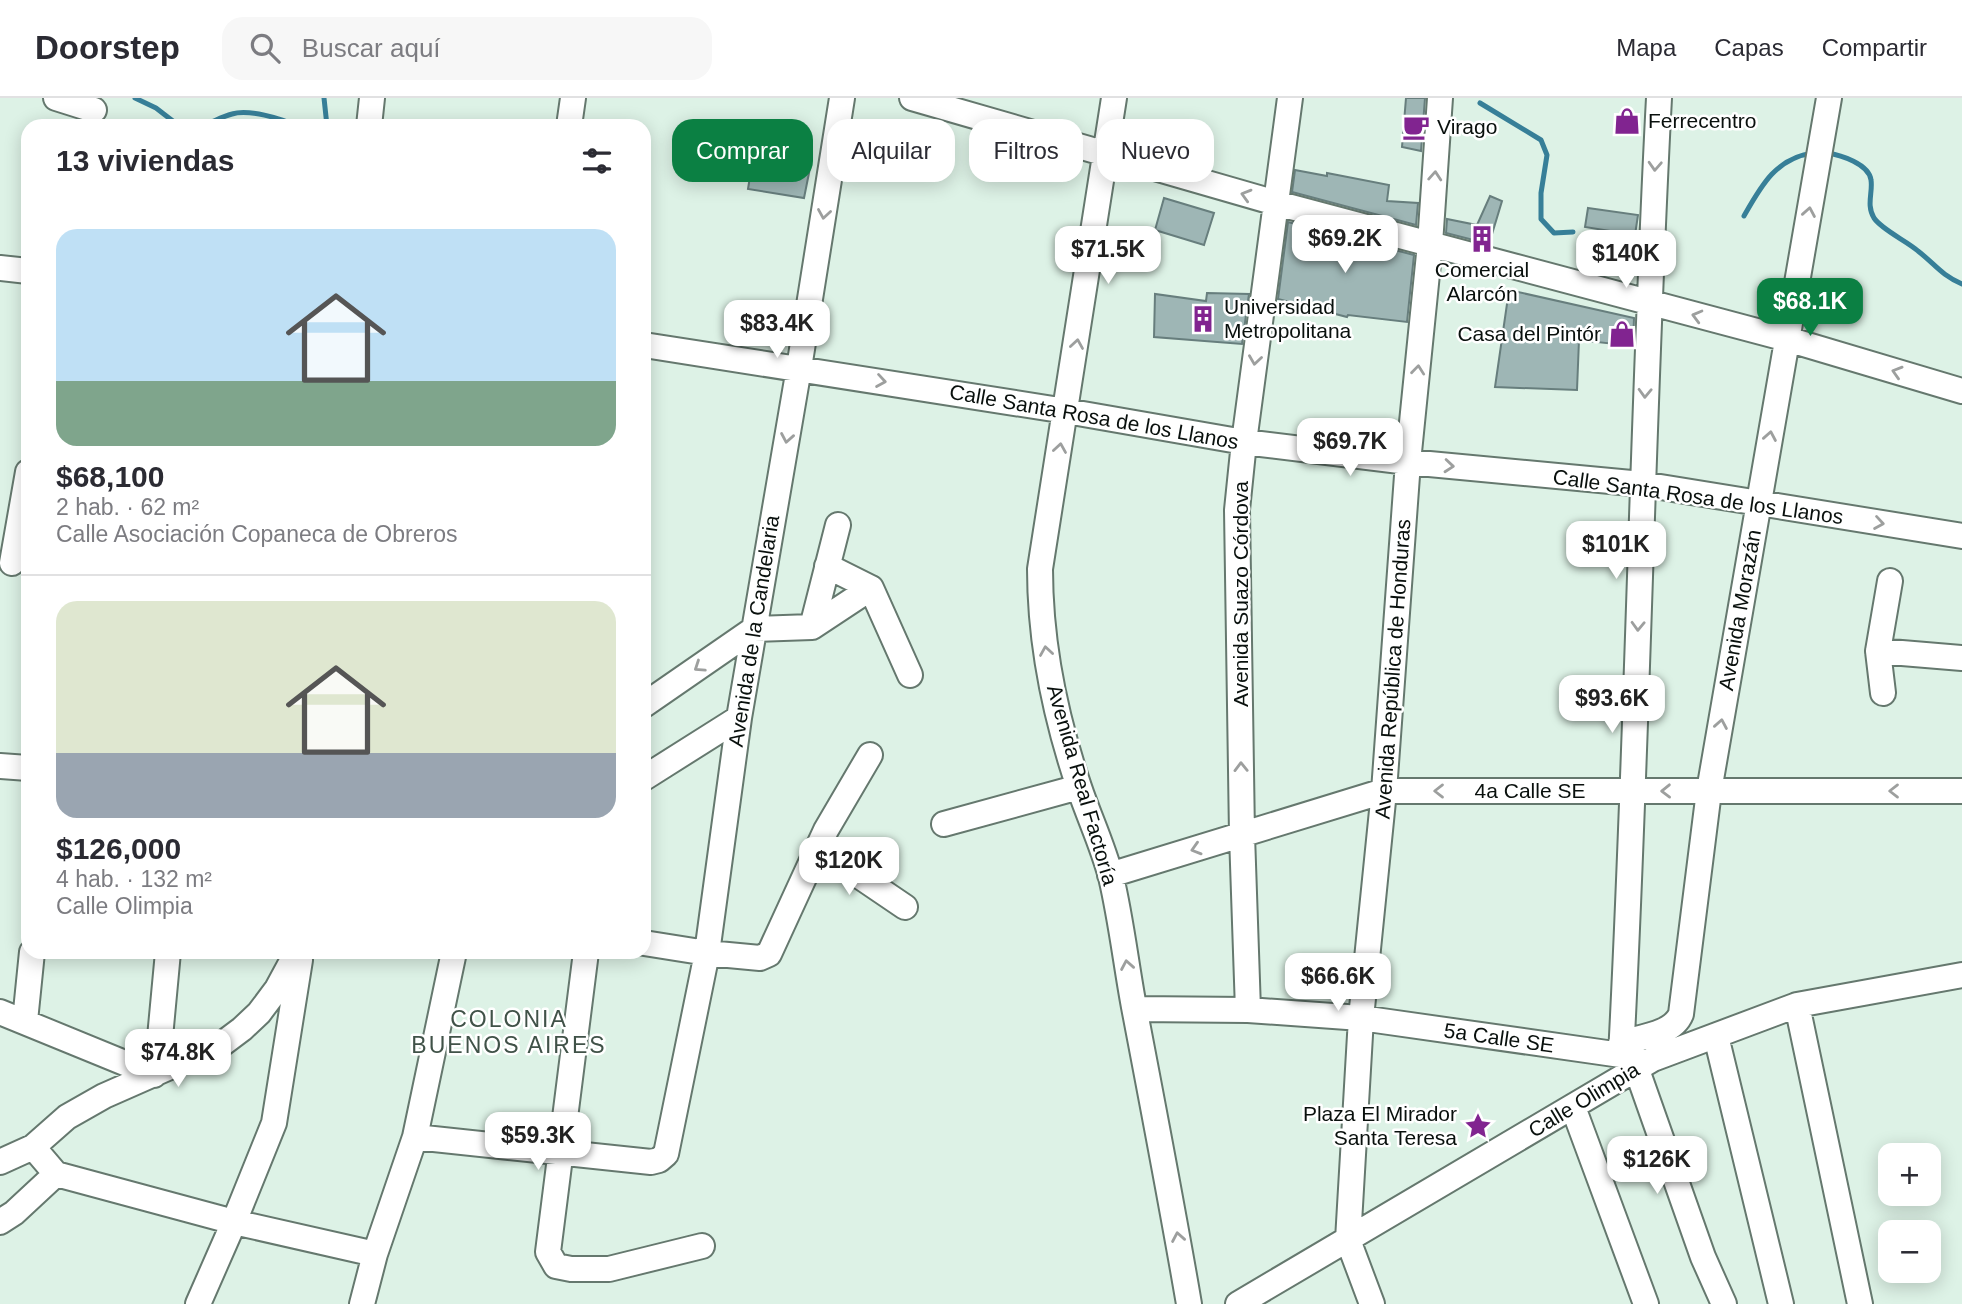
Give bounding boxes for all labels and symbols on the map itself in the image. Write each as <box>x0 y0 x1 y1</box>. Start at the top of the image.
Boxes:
shop icon: Ferrecentro <box>1612 106 1642 136</box>
place label: Ferrecentro <box>1648 109 1757 132</box>
cafe icon: Virago <box>1401 112 1431 142</box>
place label: Virago <box>1437 115 1497 138</box>
one-way arrow <box>1648 161 1663 172</box>
one-way arrow <box>1427 170 1442 181</box>
one-way arrow <box>1241 188 1253 203</box>
one-way arrow <box>1801 206 1816 218</box>
one-way arrow <box>817 208 832 220</box>
pin: $69.2K <box>1288 216 1402 275</box>
building icon: Comercial Alarcón <box>1467 224 1497 254</box>
pin: $71.5K <box>1051 226 1165 286</box>
pin: $140K <box>1577 230 1675 290</box>
place label: Comercial Alarcón <box>1435 258 1529 305</box>
pin: $68.1K <box>1753 278 1867 338</box>
place label: Universidad Metropolitana <box>1224 295 1352 342</box>
pin: $83.4K <box>720 300 834 360</box>
building icon: Universidad Metropolitana <box>1188 304 1218 334</box>
one-way arrow <box>1691 310 1703 324</box>
shop icon: Casa del Pintór <box>1607 319 1637 349</box>
place label: Casa del Pintór <box>1457 322 1601 345</box>
one-way arrow <box>1069 338 1084 350</box>
one-way arrow <box>1247 354 1262 366</box>
one-way arrow <box>1410 364 1425 376</box>
one-way arrow <box>1891 366 1903 381</box>
one-way arrow <box>875 373 887 388</box>
street label: Calle Santa Rosa de los Llanos <box>948 380 1240 453</box>
one-way arrow <box>1637 389 1653 399</box>
pin: $69.7K <box>1293 418 1407 478</box>
one-way arrow <box>1762 430 1777 442</box>
one-way arrow <box>780 432 795 444</box>
one-way arrow <box>1052 442 1067 454</box>
one-way arrow <box>1444 458 1455 473</box>
street label: Calle Santa Rosa de los Llanos <box>1551 465 1845 528</box>
street label: Avenida Suazo Córdova <box>1229 481 1252 707</box>
street label: Avenida de la Candelaria <box>724 513 783 748</box>
one-way arrow <box>1873 515 1885 530</box>
street label: Avenida República de Honduras <box>1371 518 1414 820</box>
pin: $101K <box>1567 522 1665 581</box>
street label: Avenida Morazán <box>1714 528 1765 692</box>
one-way arrow <box>1630 621 1645 632</box>
one-way arrow <box>1039 645 1054 656</box>
one-way arrow <box>694 659 707 671</box>
pin: $93.6K <box>1555 676 1669 735</box>
street label: Avenida Real Factoría <box>1043 682 1122 888</box>
one-way arrow <box>1712 718 1727 730</box>
one-way arrow <box>1233 761 1249 771</box>
street label: 4a Calle SE <box>1475 779 1585 802</box>
one-way arrow <box>1433 783 1444 799</box>
one-way arrow <box>1888 783 1899 799</box>
one-way arrow <box>1661 784 1672 799</box>
pin: $120K <box>800 838 898 897</box>
one-way arrow <box>1190 840 1202 855</box>
pin: $66.6K <box>1281 954 1395 1013</box>
one-way arrow <box>1120 959 1135 971</box>
district label: COLONIA BUENOS AIRES <box>411 1006 607 1058</box>
street label: 5a Calle SE <box>1443 1018 1556 1057</box>
pin: $74.8K <box>121 1030 235 1089</box>
street label: Calle Olimpia <box>1524 1057 1643 1142</box>
place label: Plaza El Mirador Santa Teresa <box>1303 1102 1457 1149</box>
place icon: Plaza El Mirador Santa Teresa <box>1463 1111 1493 1141</box>
pin: $59.3K <box>481 1112 595 1172</box>
pin: $126K <box>1608 1136 1706 1196</box>
one-way arrow <box>1171 1231 1186 1243</box>

